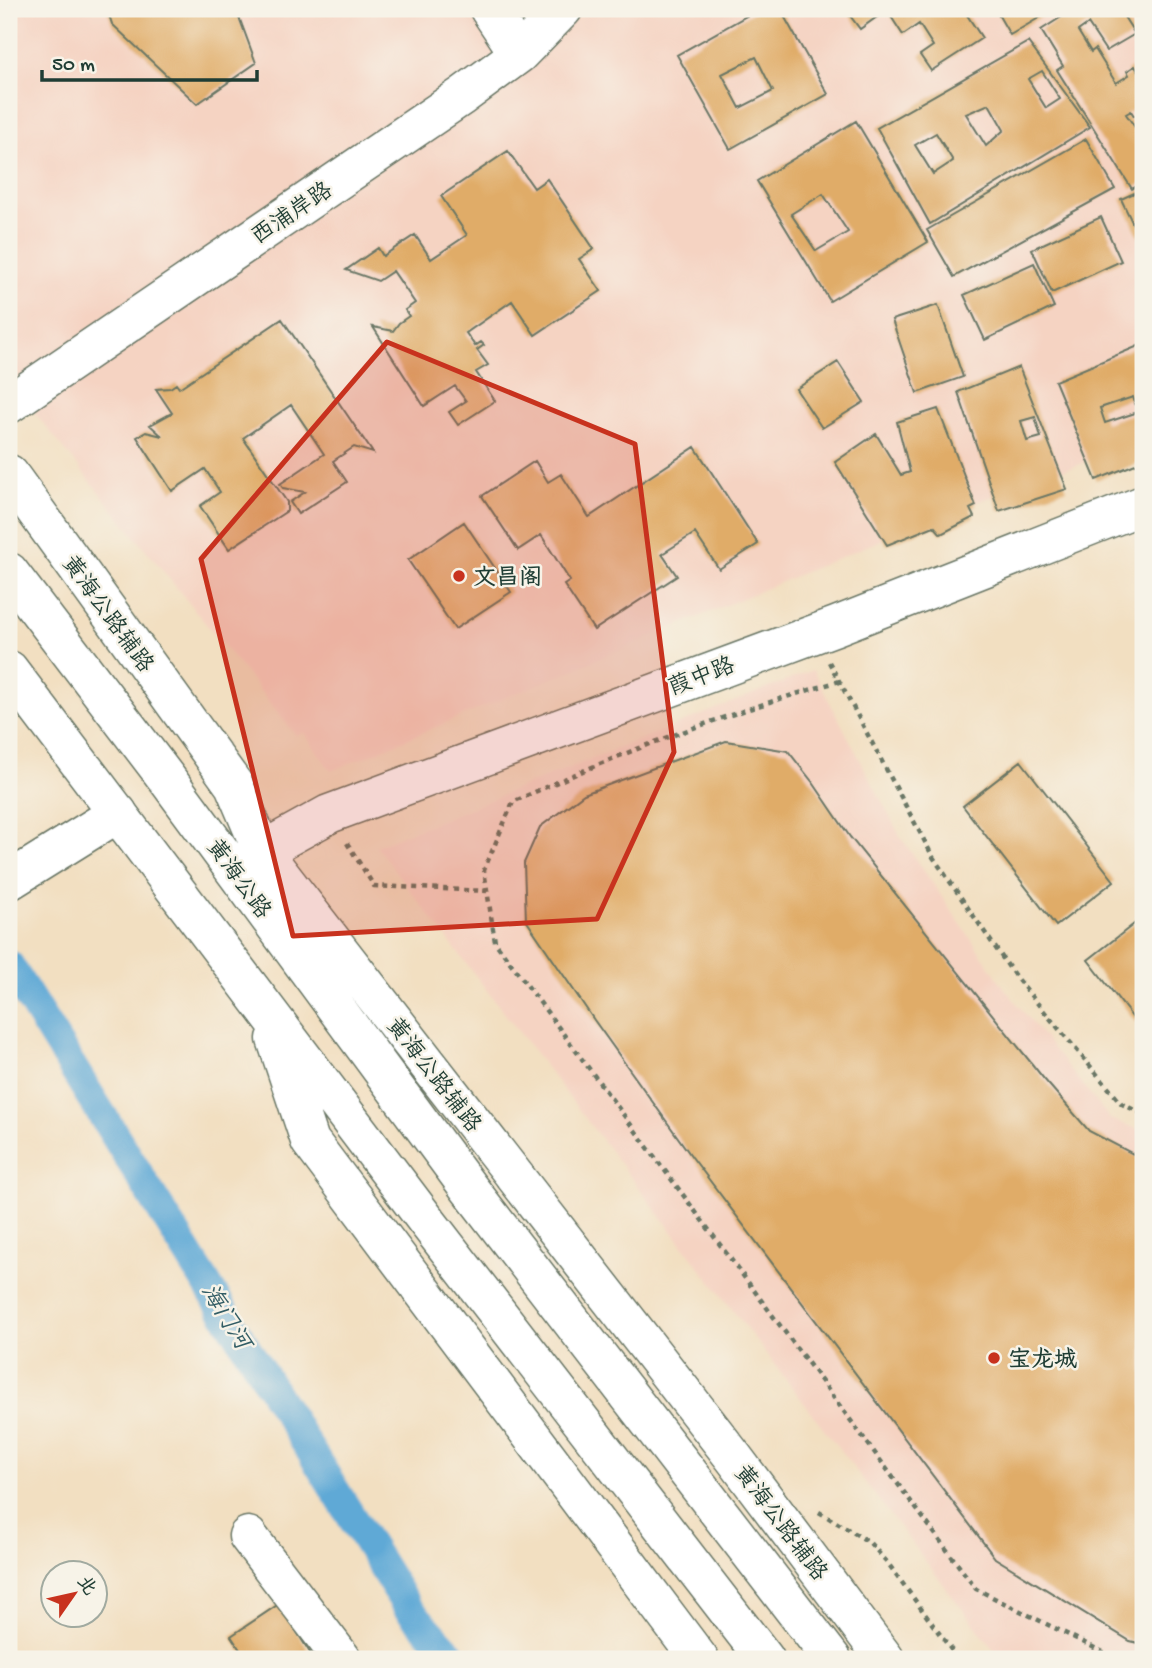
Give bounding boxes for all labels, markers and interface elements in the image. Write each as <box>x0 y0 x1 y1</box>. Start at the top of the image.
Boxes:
scale bar <box>42 38 257 82</box>
text: 50 m <box>52 54 95 79</box>
street label: 西浦岸路 <box>246 176 339 252</box>
street label: 黄海公路辅路 <box>55 551 158 679</box>
place label: 文昌阁 <box>473 565 542 593</box>
marker: 文昌阁 <box>451 568 467 584</box>
street label: 葭中路 <box>665 652 739 703</box>
street label: 黄海公路 <box>199 834 276 925</box>
street label: 黄海公路辅路 <box>379 1013 486 1139</box>
water label: 海门河 <box>193 1279 258 1359</box>
place label: 宝龙城 <box>1008 1347 1077 1375</box>
marker: 宝龙城 <box>986 1350 1002 1366</box>
street label: 黄海公路辅路 <box>727 1460 832 1587</box>
north arrow <box>38 1560 108 1630</box>
text: 北 <box>70 1572 100 1601</box>

